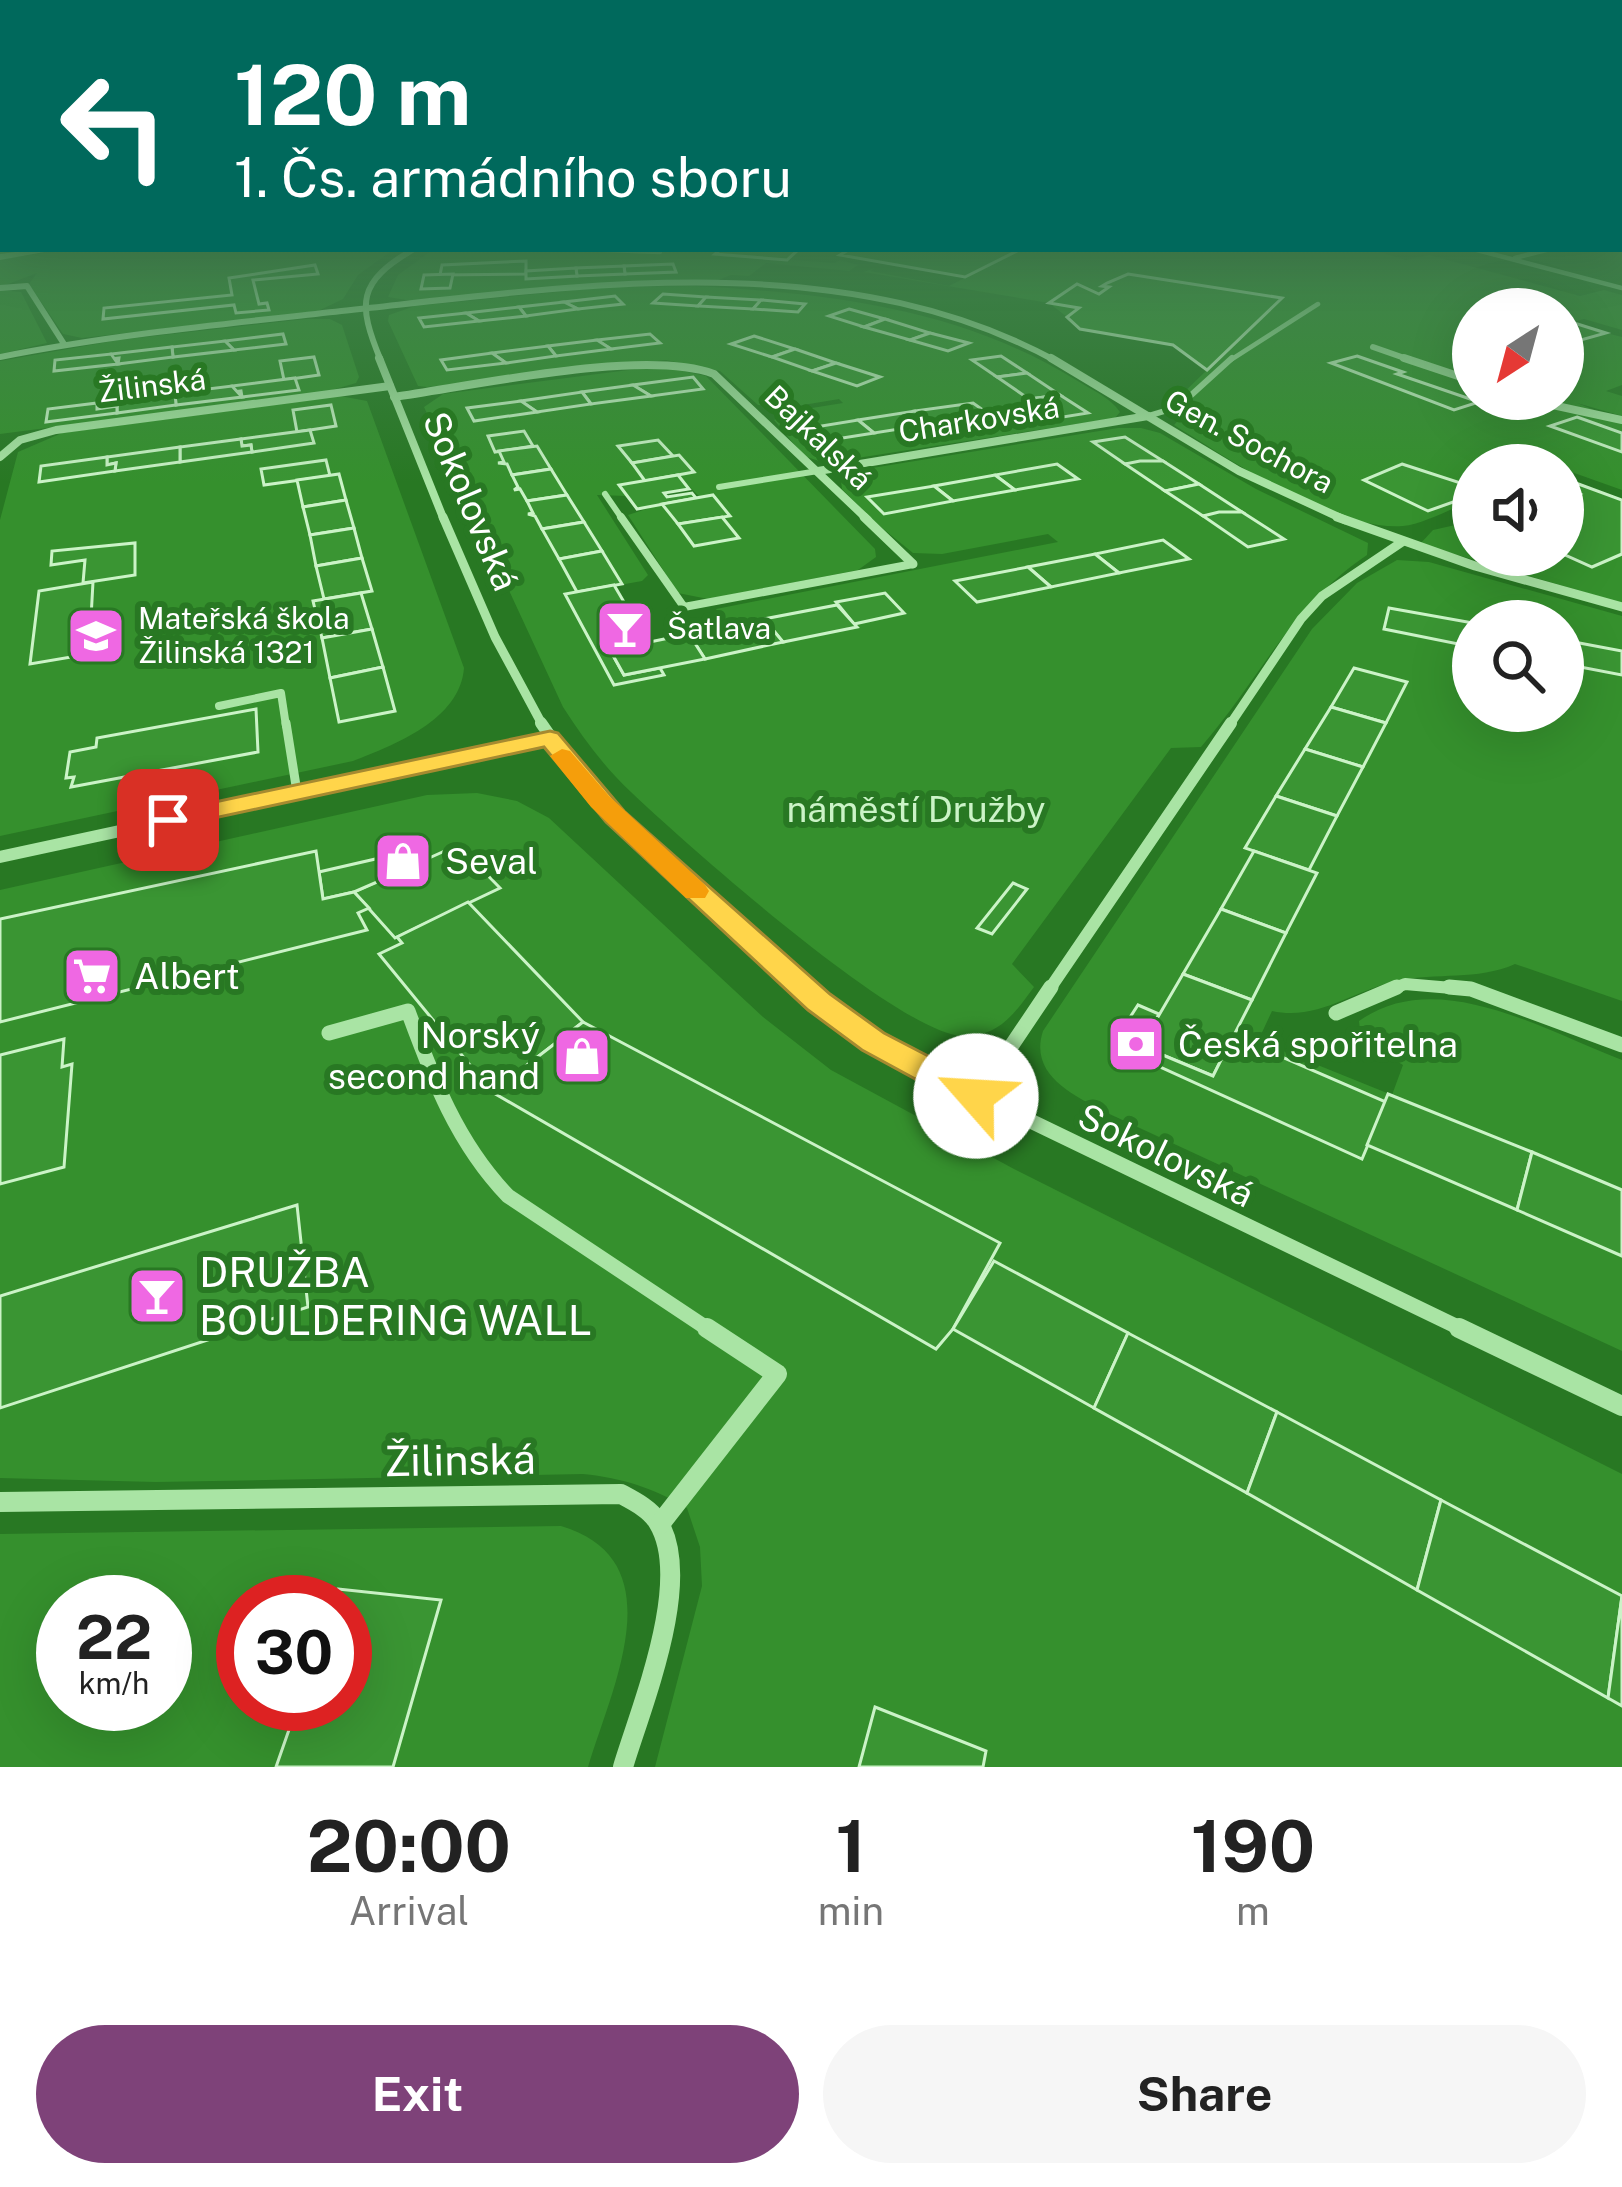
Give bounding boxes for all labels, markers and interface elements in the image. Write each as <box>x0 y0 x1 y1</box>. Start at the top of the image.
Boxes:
text: 120 m <box>234 45 472 144</box>
icon: left <box>36 48 192 204</box>
text: 1. Čs. armádního sboru <box>234 146 792 209</box>
north arrow <box>1452 288 1584 420</box>
map controls <box>1452 288 1584 732</box>
street label: Žilinská <box>96 361 208 409</box>
street label: Bajkalská <box>758 378 880 497</box>
street label: Gen. Sochora <box>1159 382 1340 501</box>
street label: Charkovská <box>896 389 1062 449</box>
street label: Sokolovská <box>415 405 527 597</box>
button: sound <box>1452 444 1584 576</box>
bar icon: Šatlava <box>594 598 656 660</box>
place label: Mateřská škola Žilinská 1321 <box>138 600 350 670</box>
button: search <box>1452 600 1584 732</box>
school or university icon: Mateřská škola Žilinská 1321 <box>65 605 127 667</box>
place label: Šatlava <box>667 610 771 646</box>
pin <box>117 769 219 871</box>
icon: arrive <box>135 787 201 853</box>
park label: náměstí Družby <box>787 788 1045 830</box>
shop icon: Seval <box>372 830 434 892</box>
place label: Seval <box>445 840 538 882</box>
supermarket icon: Albert <box>61 945 123 1007</box>
place label: Albert <box>134 955 240 997</box>
bank icon: Česká spořitelna <box>1105 1013 1167 1075</box>
place label: Norský second hand <box>328 1014 540 1097</box>
place label: Česká spořitelna <box>1178 1023 1458 1065</box>
shop icon: Norský second hand <box>551 1025 613 1087</box>
position arrow <box>913 1033 1039 1159</box>
street label: Sokolovská <box>1071 1095 1261 1215</box>
place label: DRUŽBA BOULDERING WALL <box>199 1247 592 1344</box>
bar icon: DRUŽBA BOULDERING WALL <box>126 1265 188 1327</box>
street label: Žilinská <box>384 1434 536 1485</box>
speed limit sign: 30 <box>216 1575 372 1731</box>
text: 22 <box>76 1602 152 1673</box>
text: km/h <box>79 1665 149 1701</box>
text: 20:00 <box>307 1804 511 1888</box>
text: 1 <box>835 1804 866 1888</box>
text: 190 <box>1191 1804 1315 1888</box>
text: Arrival <box>349 1888 469 1934</box>
text: min <box>818 1888 884 1934</box>
text: m <box>1236 1888 1270 1934</box>
button: Exit <box>36 2025 799 2163</box>
button: Share <box>823 2025 1586 2163</box>

